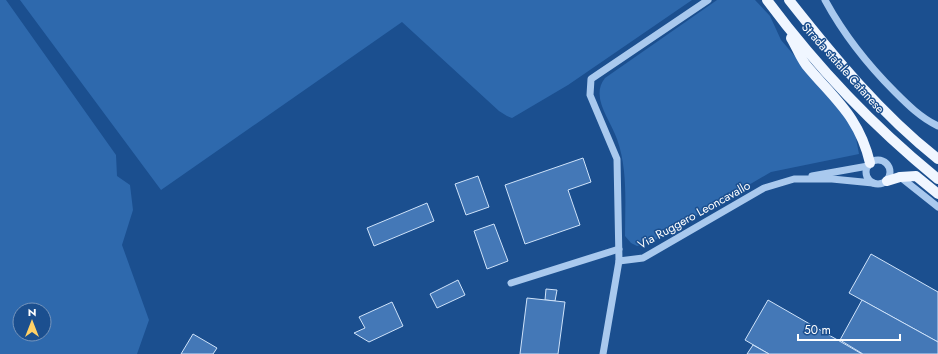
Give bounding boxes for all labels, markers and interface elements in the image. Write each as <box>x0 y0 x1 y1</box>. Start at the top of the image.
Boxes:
street label: Strada statale Catanese <box>797 19 889 117</box>
street label: Via Ruggero Leoncavallo <box>634 176 754 254</box>
north arrow <box>12 302 52 342</box>
text: N <box>28 304 36 320</box>
scale bar <box>798 316 900 342</box>
text: 50 m <box>804 321 831 339</box>

